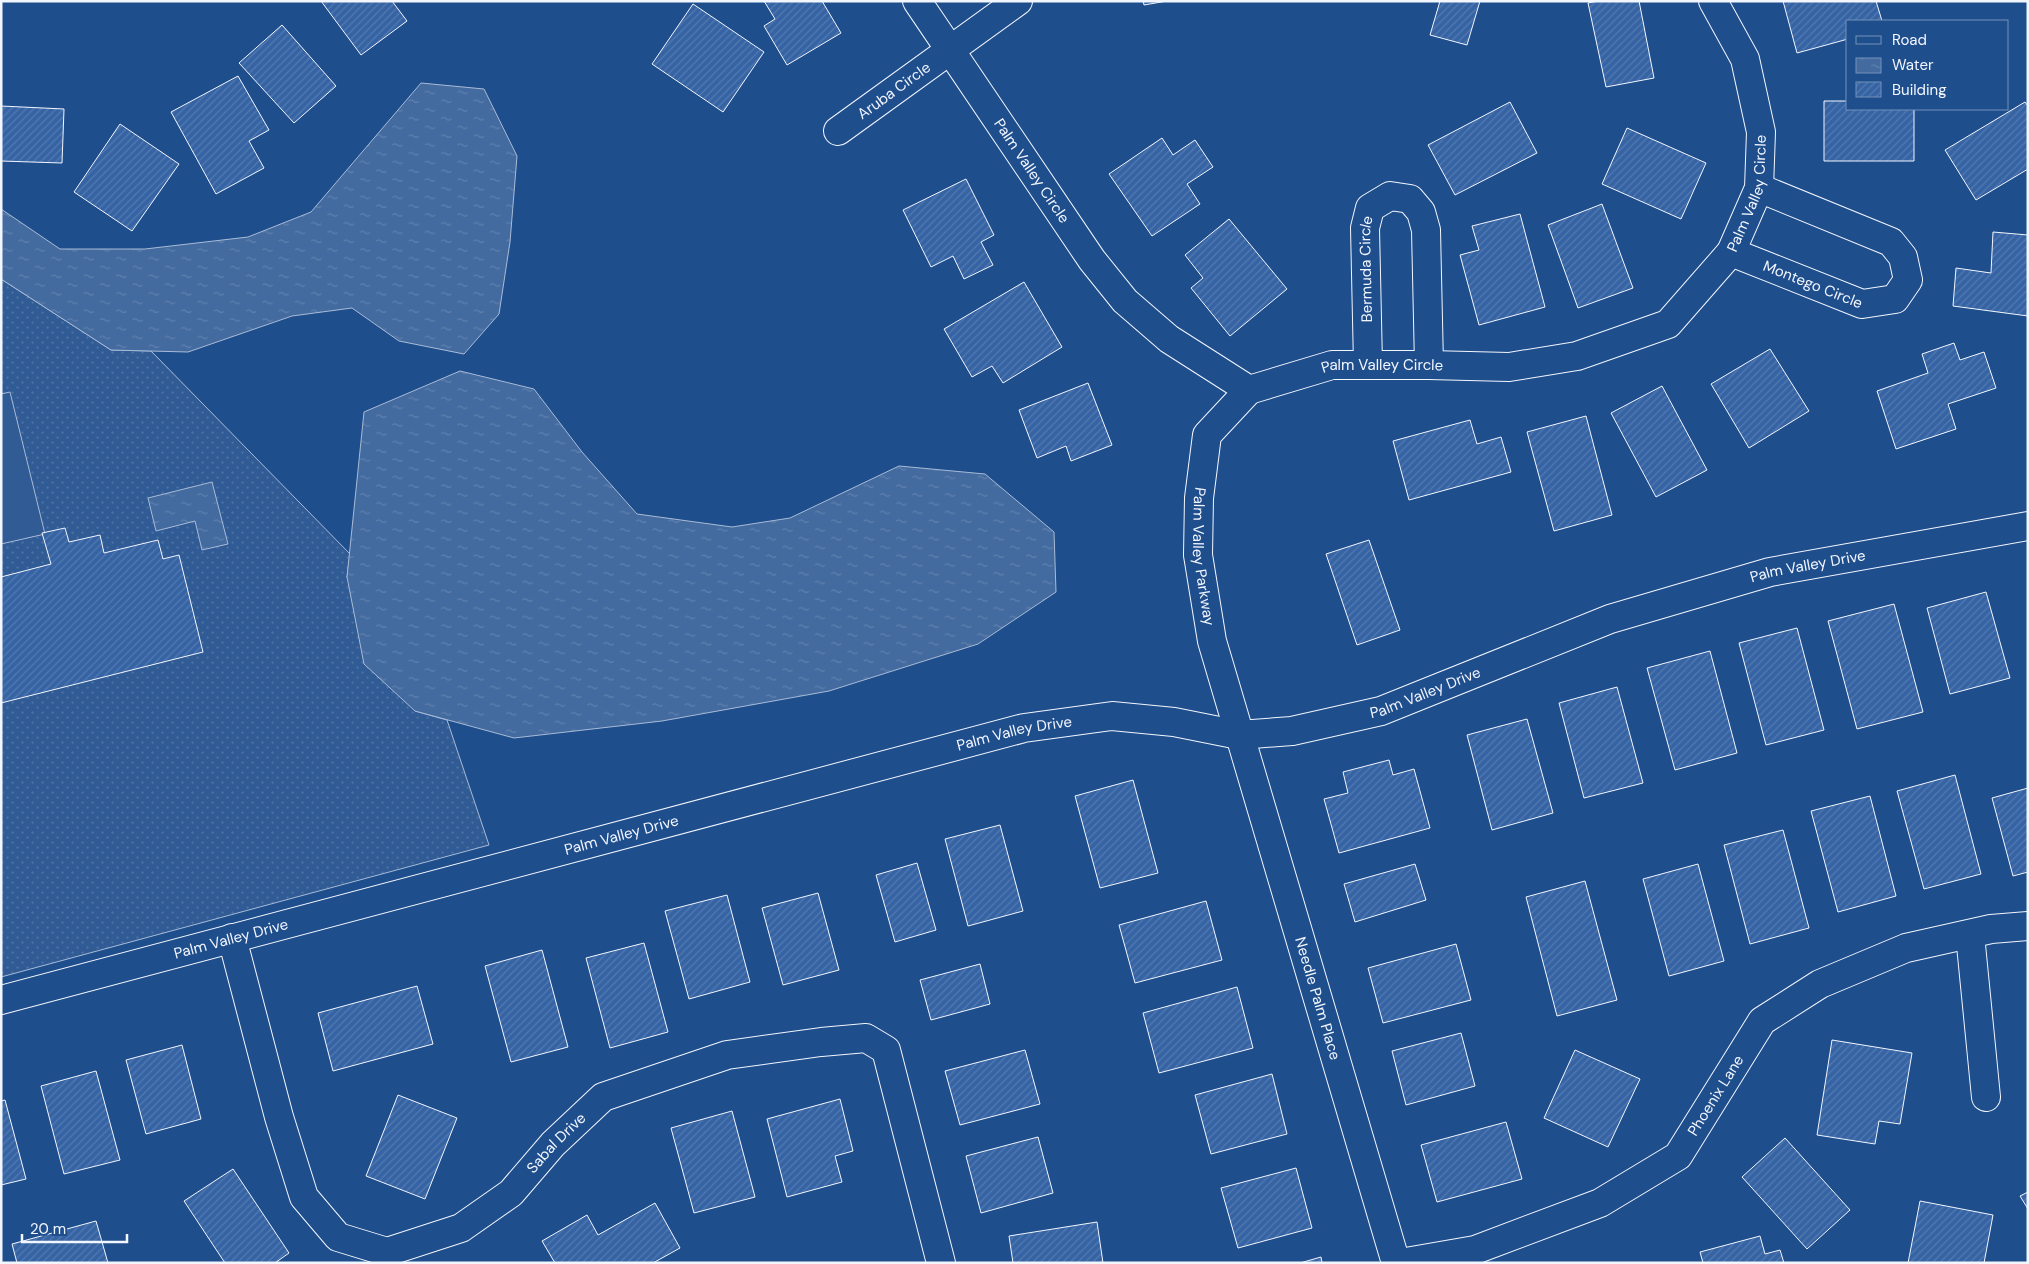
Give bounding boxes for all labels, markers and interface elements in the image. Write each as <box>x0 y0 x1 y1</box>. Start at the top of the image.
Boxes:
legend <box>1846 20 2009 110</box>
text: Road <box>1892 30 1927 50</box>
text: Water <box>1892 55 1934 75</box>
street label: Aruba Circle <box>853 57 935 124</box>
text: Building <box>1892 80 1947 100</box>
street label: Palm Valley Circle <box>989 115 1074 227</box>
street label: Palm Valley Circle <box>1722 134 1771 255</box>
street label: Bermuda Circle <box>1355 214 1378 323</box>
street label: Montego Circle <box>1760 256 1865 313</box>
street label: Palm Valley Circle <box>1319 355 1443 378</box>
street label: Palm Valley Parkway <box>1188 486 1219 628</box>
street label: Palm Valley Drive <box>1747 545 1867 587</box>
street label: Palm Valley Drive <box>1368 662 1484 723</box>
street label: Palm Valley Drive <box>954 712 1073 755</box>
street label: Palm Valley Drive <box>562 810 681 860</box>
street label: Palm Valley Drive <box>172 914 290 964</box>
street label: Needle Palm Place <box>1290 935 1345 1062</box>
street label: Phoenix Lane <box>1683 1051 1748 1140</box>
street label: Sabal Drive <box>522 1108 590 1178</box>
scale bar <box>22 1212 128 1244</box>
text: 20 m <box>30 1219 66 1239</box>

